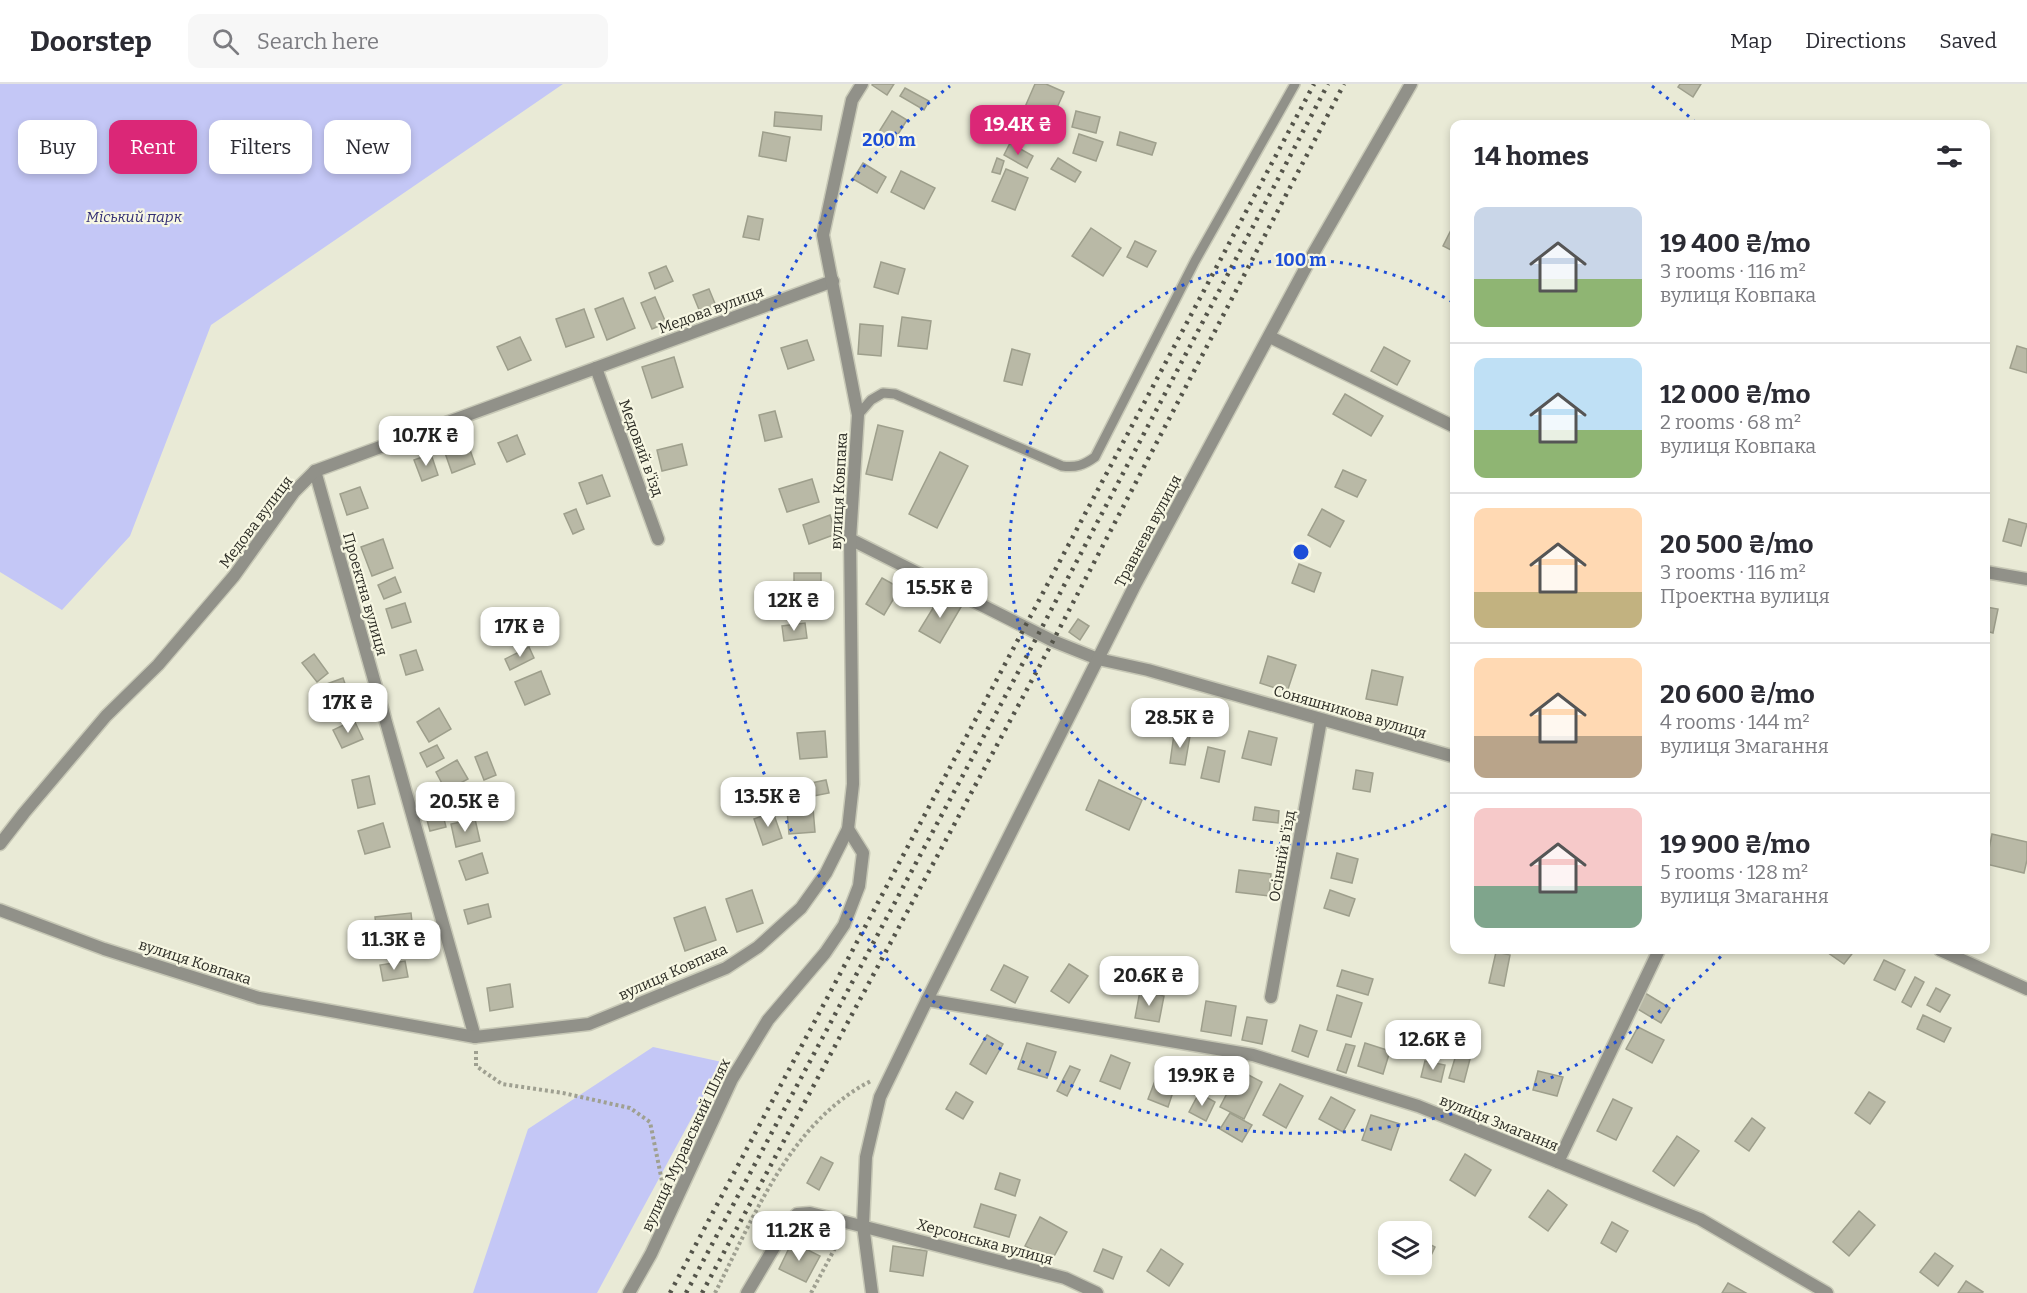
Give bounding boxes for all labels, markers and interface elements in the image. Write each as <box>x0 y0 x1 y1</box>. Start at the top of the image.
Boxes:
search box <box>188 14 608 68</box>
text: Doorstep <box>30 25 152 58</box>
icon: search <box>209 25 242 58</box>
text: Search here <box>257 28 379 55</box>
text: Map <box>1730 28 1772 54</box>
text: Directions <box>1805 28 1906 54</box>
text: Saved <box>1939 28 1997 54</box>
pin: 19.4K ₴ <box>963 105 1073 156</box>
text: 19.4K ₴ <box>984 112 1052 136</box>
chip: Buy <box>18 120 97 174</box>
chip: Rent <box>109 120 197 174</box>
chip: Filters <box>209 120 312 174</box>
chip: New <box>324 120 411 174</box>
text: 200 m <box>862 129 916 151</box>
icon: filters <box>1933 140 1966 173</box>
text: 14 homes <box>1474 141 1589 172</box>
park label: Міський парк <box>86 208 183 226</box>
text: 19 400 ₴/mo <box>1660 228 1811 259</box>
icon: home <box>1522 231 1594 303</box>
text: 100 m <box>1275 249 1327 271</box>
text: 3 rooms · 116 m² <box>1660 259 1806 283</box>
street label: Медова вулиця <box>656 283 766 337</box>
text: вулиця Ковпака <box>1660 283 1816 307</box>
text: 12 000 ₴/mo <box>1660 379 1811 410</box>
icon: home <box>1522 382 1594 454</box>
street label: Медовий в'їзд <box>615 397 667 499</box>
text: 2 rooms · 68 m² <box>1660 410 1801 434</box>
pin: 10.7K ₴ <box>371 416 481 467</box>
text: 10.7K ₴ <box>393 423 459 447</box>
street label: вулиця Ковпака <box>827 432 851 550</box>
text: вулиця Ковпака <box>1660 434 1816 458</box>
street label: Медова вулиця <box>215 472 297 572</box>
street label: Травнева вулиця <box>1111 472 1185 590</box>
text: 20 500 ₴/mo <box>1660 529 1814 560</box>
street label: Проектна вулиця <box>339 530 391 658</box>
icon: home <box>1522 532 1594 604</box>
centre of rings <box>1291 542 1311 562</box>
text: 3 rooms · 116 m² <box>1660 560 1806 584</box>
pin: 15.5K ₴ <box>885 568 995 619</box>
text: 15.5K ₴ <box>907 575 973 599</box>
pin: 12K ₴ <box>752 581 836 632</box>
text: Проектна вулиця <box>1660 584 1830 608</box>
text: 12K ₴ <box>768 588 820 612</box>
pin: 17K ₴ <box>478 607 562 658</box>
text: 17K ₴ <box>494 614 546 638</box>
text: 20 600 ₴/mo <box>1660 679 1815 710</box>
street label: Соняшникова вулиця <box>1271 682 1429 742</box>
icon: home <box>1522 682 1594 754</box>
pin: 17K ₴ <box>306 683 390 734</box>
text: 17K ₴ <box>322 690 374 714</box>
pin: 28.5K ₴ <box>1125 698 1235 749</box>
text: 28.5K ₴ <box>1145 705 1215 729</box>
text: 4 rooms · 144 m² <box>1660 710 1810 734</box>
text: вулиця Змагання <box>1660 734 1829 758</box>
pin: 13.5K ₴ <box>713 777 823 828</box>
pin: 20.5K ₴ <box>410 782 520 833</box>
text: 13.5K ₴ <box>735 784 801 808</box>
text: 20.5K ₴ <box>430 789 500 813</box>
street label: Осінній в'їзд <box>1265 809 1299 903</box>
text: 19 900 ₴/mo <box>1660 829 1810 860</box>
icon: home <box>1522 832 1594 904</box>
text: 5 rooms · 128 m² <box>1660 860 1808 884</box>
text: вулиця Змагання <box>1660 884 1829 908</box>
pin: 11.3K ₴ <box>339 920 449 971</box>
text: 11.3K ₴ <box>361 927 427 951</box>
street label: вулиця Ковпака <box>136 935 254 989</box>
street label: вулиця Ковпака <box>616 940 730 1004</box>
pin: 20.6K ₴ <box>1094 956 1204 1007</box>
text: 20.6K ₴ <box>1114 963 1184 987</box>
pin: 12.6K ₴ <box>1378 1020 1488 1071</box>
text: 12.6K ₴ <box>1399 1027 1467 1051</box>
street label: вулиця Муравський Шлях <box>638 1055 734 1235</box>
pin: 19.9K ₴ <box>1147 1056 1257 1107</box>
text: 19.9K ₴ <box>1168 1063 1236 1087</box>
street label: вулиця Змагання <box>1437 1091 1561 1155</box>
pin: 11.2K ₴ <box>744 1211 854 1262</box>
street label: Херсонська вулиця <box>915 1215 1055 1269</box>
text: 11.2K ₴ <box>766 1218 832 1242</box>
map controls <box>1378 1221 1432 1275</box>
button: layers <box>1378 1221 1432 1275</box>

